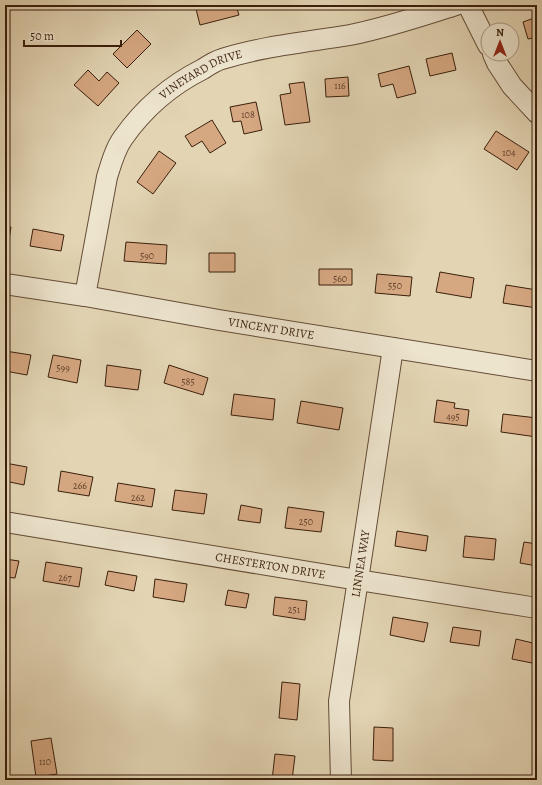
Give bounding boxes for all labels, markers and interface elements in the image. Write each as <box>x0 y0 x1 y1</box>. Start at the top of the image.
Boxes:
scale bar <box>24 22 121 48</box>
north arrow <box>480 22 520 62</box>
text: N <box>496 25 504 40</box>
text: 50 m <box>30 28 54 44</box>
street label: VINEYARD DRIVE <box>155 46 244 103</box>
house number: 116 <box>334 79 346 92</box>
house number: 108 <box>241 108 255 121</box>
house number: 104 <box>502 146 516 159</box>
house number: 590 <box>140 249 154 262</box>
house number: 560 <box>333 272 347 285</box>
house number: 550 <box>388 279 402 292</box>
street label: VINCENT DRIVE <box>226 313 315 343</box>
house number: 599 <box>56 361 70 374</box>
house number: 585 <box>181 375 195 388</box>
house number: 495 <box>446 410 460 423</box>
house number: 266 <box>73 479 87 492</box>
house number: 262 <box>131 491 145 504</box>
house number: 250 <box>299 515 313 528</box>
street label: LINNEA WAY <box>347 529 373 598</box>
street label: CHESTERTON DRIVE <box>214 549 327 583</box>
house number: 267 <box>58 571 73 584</box>
house number: 251 <box>288 603 301 616</box>
house number: 110 <box>39 755 51 768</box>

